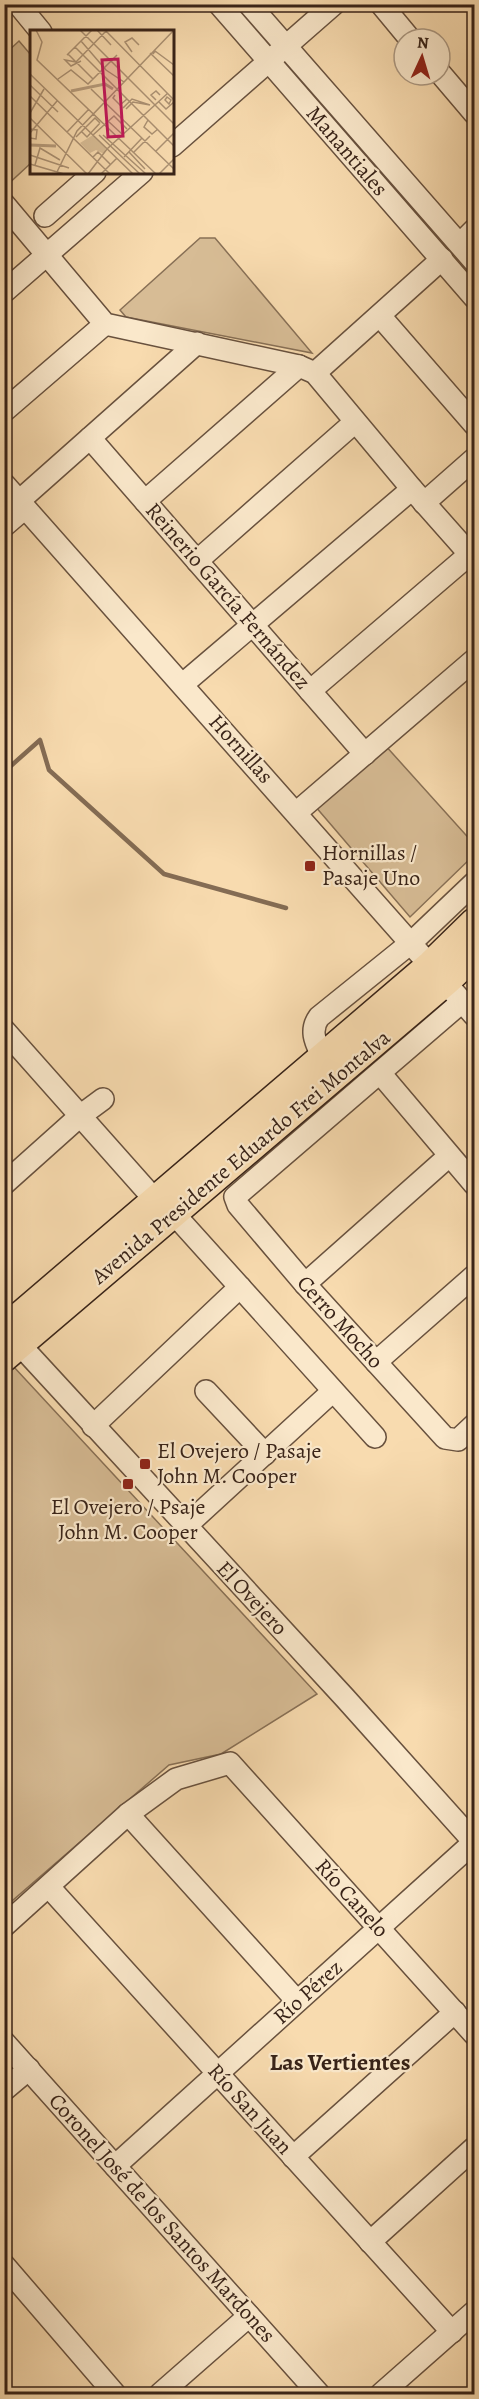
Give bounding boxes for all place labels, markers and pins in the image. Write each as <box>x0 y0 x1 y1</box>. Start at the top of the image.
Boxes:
place label: Hornillas / Pasaje Uno <box>322 838 420 893</box>
marker: Hornillas / Pasaje Uno <box>303 859 317 873</box>
place label: El Ovejero / Pasaje John M. Cooper <box>157 1436 321 1491</box>
marker: El Ovejero / Pasaje John M. Cooper <box>138 1457 152 1471</box>
marker: El Ovejero / Psaje John M. Cooper <box>121 1477 135 1491</box>
place label: El Ovejero / Psaje John M. Cooper <box>51 1492 205 1547</box>

